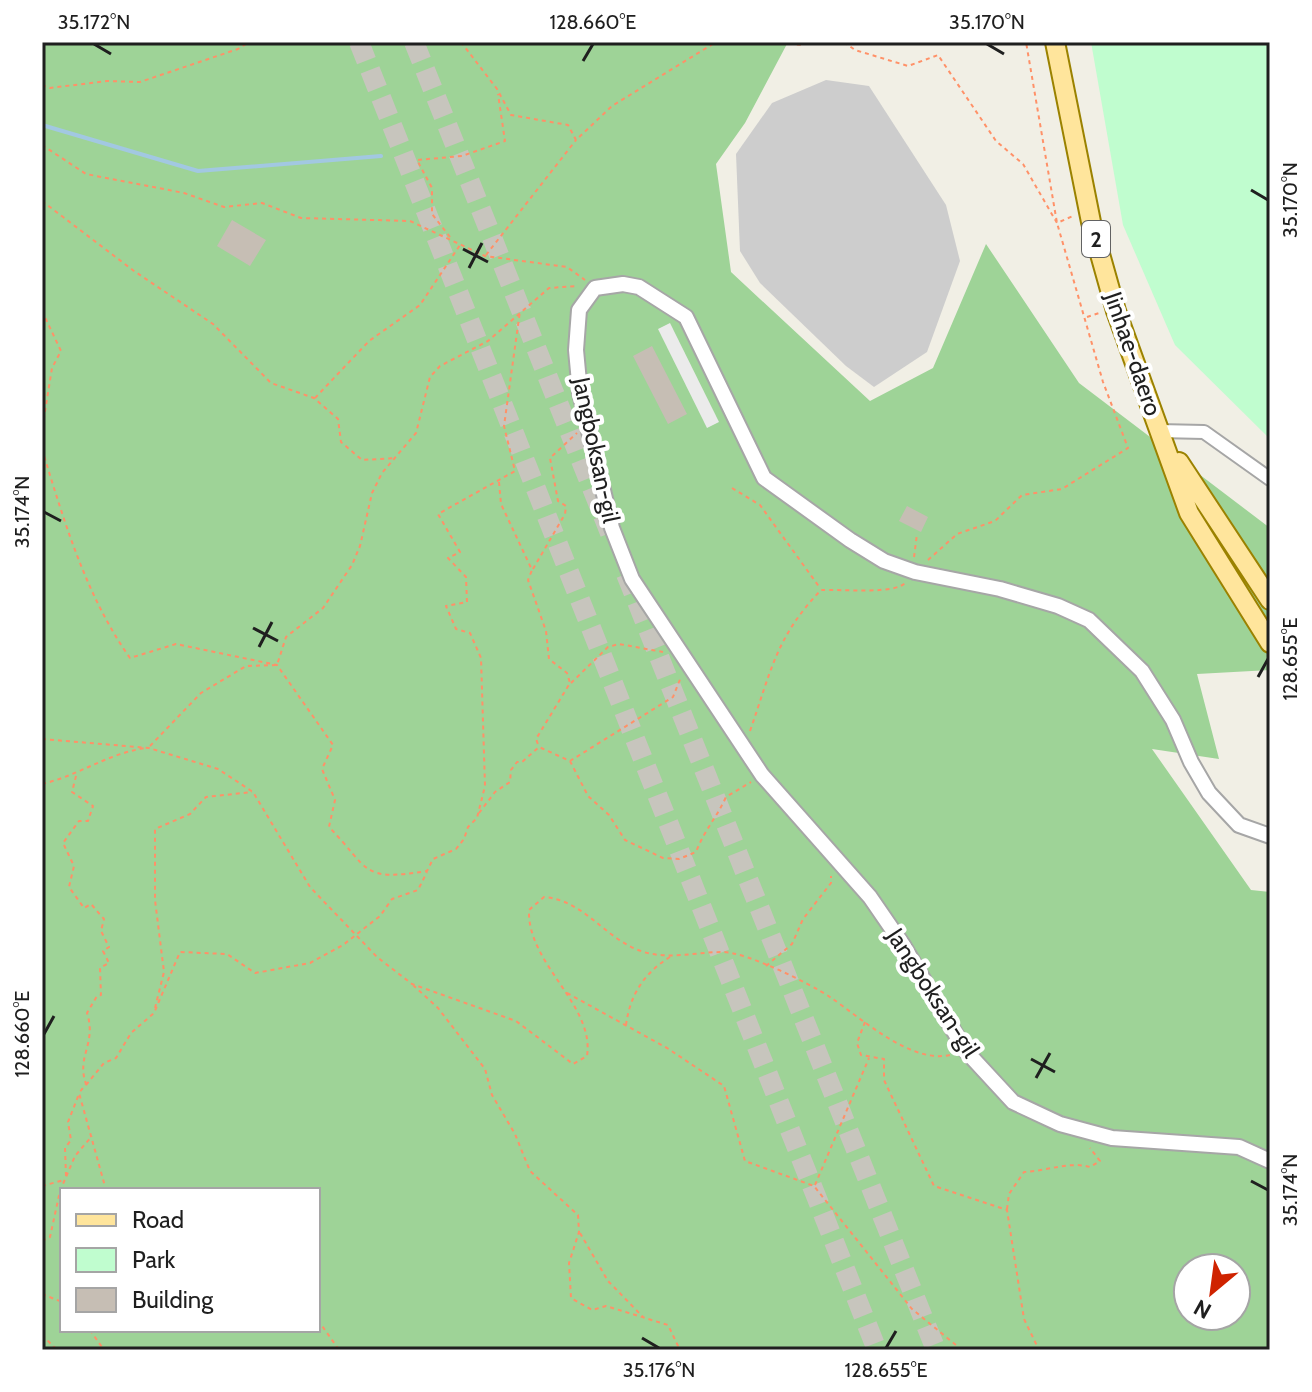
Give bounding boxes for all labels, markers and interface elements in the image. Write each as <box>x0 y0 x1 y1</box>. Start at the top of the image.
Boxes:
text: 35.172°N <box>58 10 130 34</box>
text: 128.660°E <box>550 10 636 34</box>
text: 35.170°N <box>949 10 1025 34</box>
text: 35.170°N <box>1278 162 1302 238</box>
road number: 2 <box>1082 221 1110 257</box>
street label: Jinhae-daero <box>1098 287 1168 420</box>
street label: Jangboksan-gil <box>567 373 626 526</box>
text: 35.174°N <box>10 476 34 548</box>
text: 128.655°E <box>1278 617 1302 701</box>
street label: Jangboksan-gil <box>880 922 986 1063</box>
text: 128.660°E <box>10 991 34 1077</box>
text: 35.174°N <box>1278 1154 1302 1226</box>
legend <box>60 1188 320 1332</box>
text: Road <box>132 1205 184 1234</box>
text: Park <box>132 1245 175 1274</box>
north arrow <box>1172 1252 1252 1332</box>
text: Building <box>132 1285 214 1314</box>
text: N <box>1189 1293 1216 1325</box>
text: 35.176°N <box>623 1358 695 1382</box>
text: 128.655°E <box>844 1358 928 1382</box>

